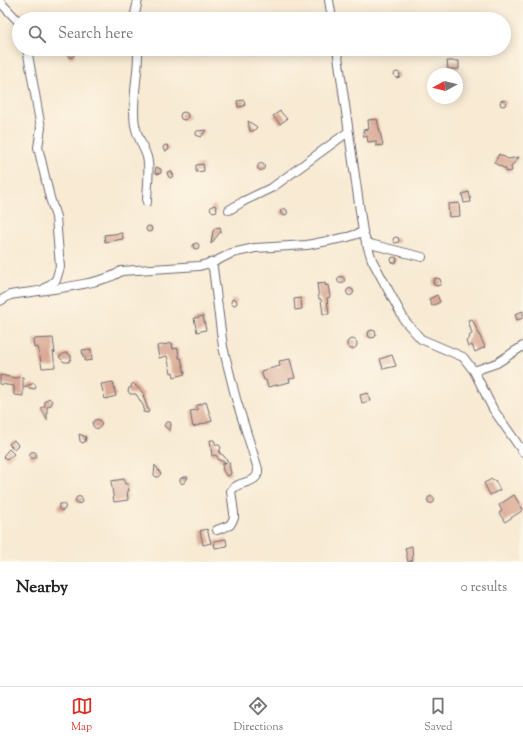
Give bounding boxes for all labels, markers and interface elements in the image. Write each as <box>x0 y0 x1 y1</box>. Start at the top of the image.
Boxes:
search box <box>12 12 511 56</box>
icon: search <box>26 23 48 45</box>
text: Search here <box>58 24 133 45</box>
north arrow <box>427 68 463 104</box>
text: Nearby <box>16 576 68 600</box>
text: 0 results <box>461 579 507 597</box>
tab: Map <box>71 695 93 735</box>
tab: Directions <box>234 695 283 735</box>
tab: Saved <box>424 695 452 735</box>

